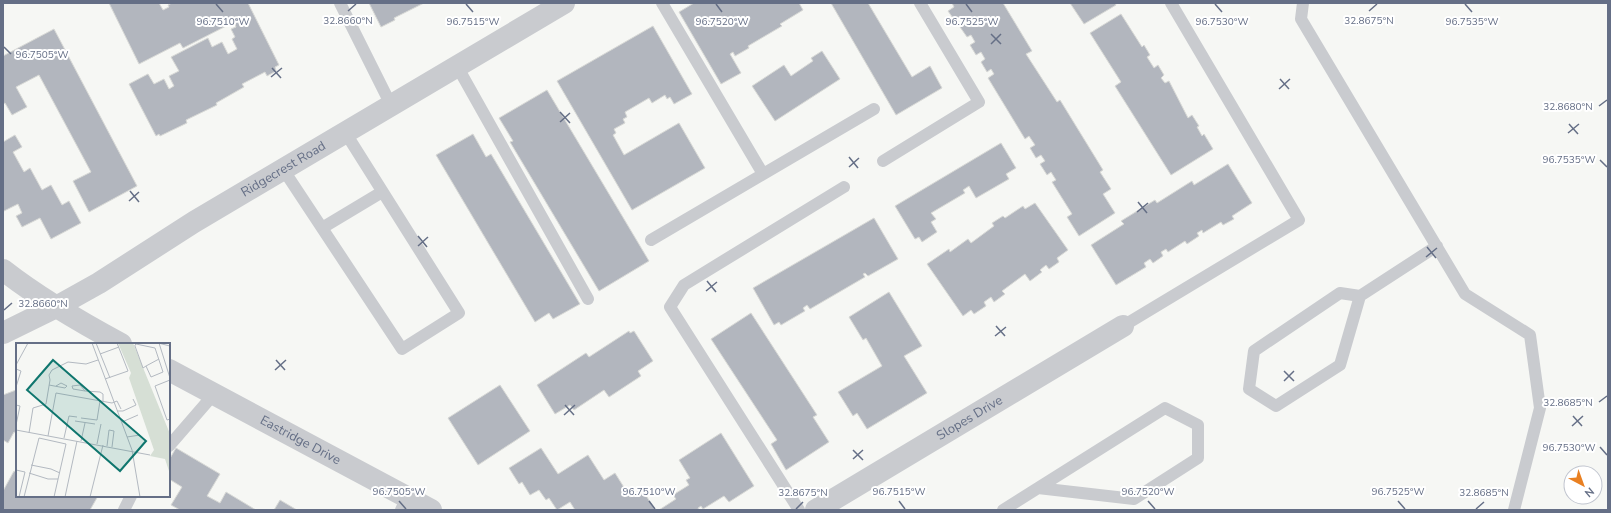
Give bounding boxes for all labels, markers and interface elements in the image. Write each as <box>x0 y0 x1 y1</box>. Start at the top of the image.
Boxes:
text: 32.8660°N <box>323 14 373 28</box>
text: 32.8675°N <box>1344 14 1394 28</box>
text: 96.7510°W <box>196 15 250 29</box>
text: 96.7515°W <box>446 15 500 29</box>
text: 96.7520°W <box>695 15 749 29</box>
text: 96.7525°W <box>945 15 999 29</box>
text: 96.7530°W <box>1195 15 1249 29</box>
text: 96.7535°W <box>1445 15 1499 29</box>
text: 96.7505°W <box>15 48 69 62</box>
text: 32.8680°N <box>1543 100 1593 114</box>
street label: Ridgecrest Road <box>238 137 329 201</box>
text: 96.7535°W <box>1542 153 1596 167</box>
text: 32.8660°N <box>18 297 68 311</box>
inset map <box>16 343 170 497</box>
street label: Slopes Drive <box>933 391 1006 445</box>
text: 32.8685°N <box>1543 396 1593 410</box>
street label: Eastridge Drive <box>257 411 344 469</box>
text: 96.7530°W <box>1542 441 1596 455</box>
north arrow <box>1563 465 1603 505</box>
text: N <box>1581 484 1597 501</box>
text: 96.7505°W <box>372 485 426 499</box>
text: 96.7510°W <box>622 485 676 499</box>
text: 96.7515°W <box>872 485 926 499</box>
text: 96.7520°W <box>1121 485 1175 499</box>
text: 96.7525°W <box>1371 485 1425 499</box>
text: 32.8675°N <box>778 486 828 500</box>
text: 32.8685°N <box>1459 486 1509 500</box>

